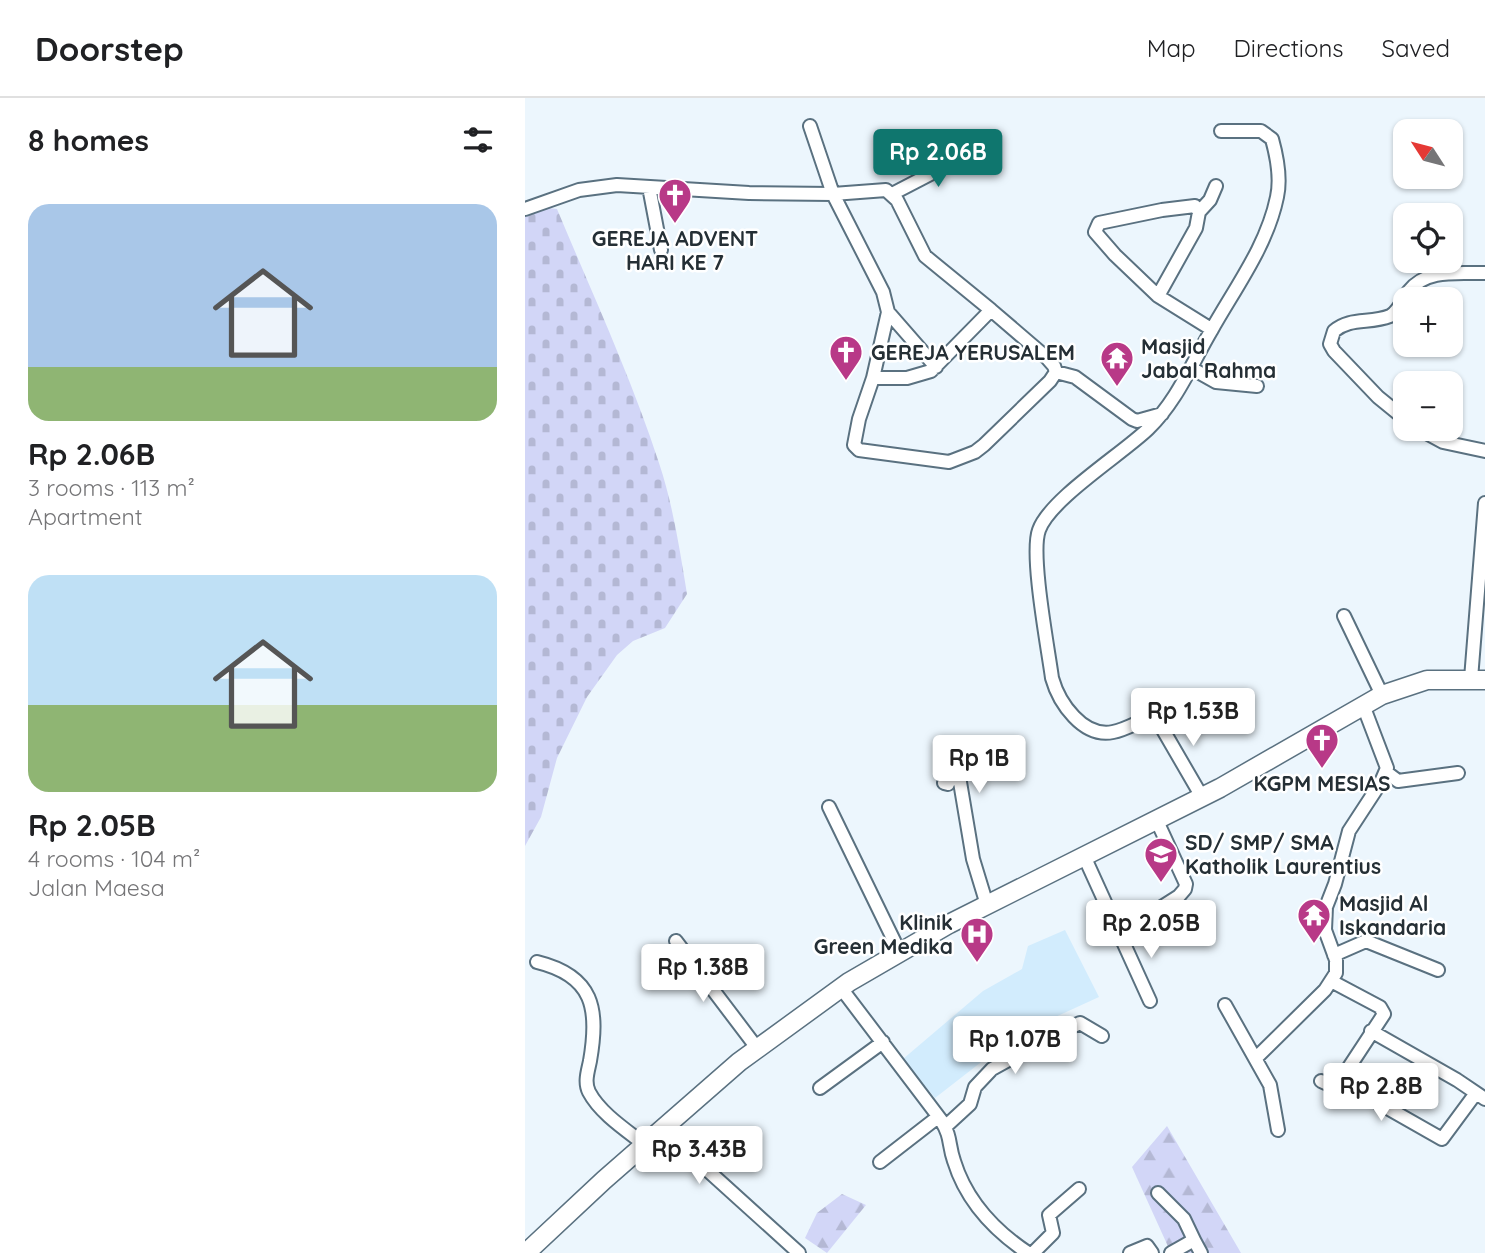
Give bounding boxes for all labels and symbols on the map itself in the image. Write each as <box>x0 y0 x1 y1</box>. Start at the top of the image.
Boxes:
north arrow <box>1393 119 1463 189</box>
pin: Rp 2.06B <box>866 130 1010 189</box>
church icon: GEREJA ADVENT HARI KE 7 <box>656 176 694 225</box>
place label: GEREJA ADVENT HARI KE 7 <box>592 225 758 275</box>
church icon: GEREJA YERUSALEM <box>827 333 865 382</box>
place label: Masjid Jabal Rahma <box>1141 333 1276 383</box>
place label: GEREJA YERUSALEM <box>871 339 1075 365</box>
temple icon: Masjid Jabal Rahma <box>1098 339 1136 388</box>
pin: Rp 1.53B <box>1121 688 1265 748</box>
church icon: KGPM MESIAS <box>1303 721 1341 770</box>
pin: Rp 1B <box>930 736 1028 795</box>
place label: KGPM MESIAS <box>1254 770 1390 796</box>
place label: SD/ SMP/ SMA Katholik Laurentius <box>1185 829 1381 879</box>
school or university icon: SD/ SMP/ SMA Katholik Laurentius <box>1142 835 1180 884</box>
place label: Masjid Al Iskandaria <box>1339 890 1446 940</box>
temple icon: Masjid Al Iskandaria <box>1295 896 1333 945</box>
pin: Rp 2.05B <box>1079 900 1223 960</box>
place label: Klinik Green Medika <box>814 909 953 959</box>
hospital icon: Klinik Green Medika <box>958 915 996 964</box>
pin: Rp 1.38B <box>631 944 775 1004</box>
pin: Rp 1.07B <box>943 1016 1087 1076</box>
pin: Rp 2.8B <box>1316 1063 1446 1123</box>
pin: Rp 3.43B <box>627 1126 771 1186</box>

